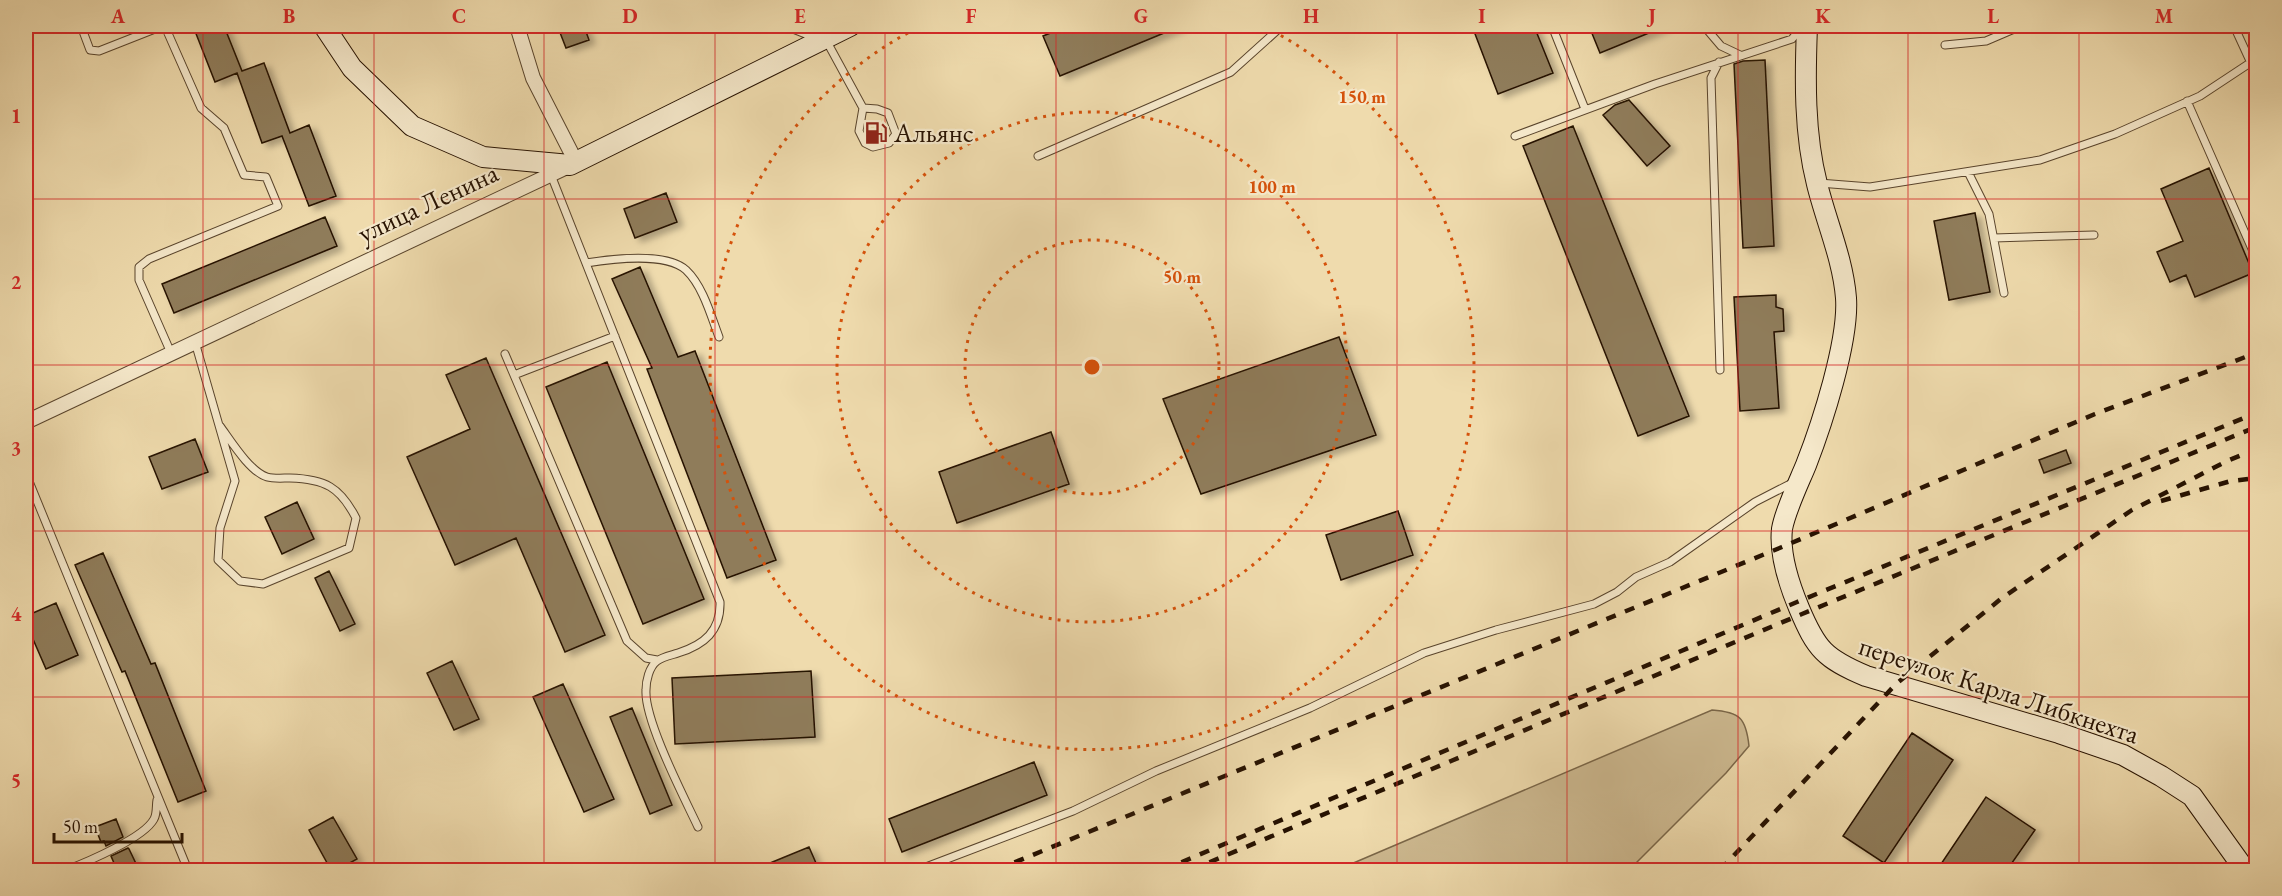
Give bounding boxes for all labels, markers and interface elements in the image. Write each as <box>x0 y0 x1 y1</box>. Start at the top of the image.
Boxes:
text: A <box>110 3 126 29</box>
text: B <box>283 3 295 29</box>
text: C <box>452 3 466 29</box>
text: D <box>622 3 638 29</box>
text: E <box>794 3 806 29</box>
text: F <box>966 3 977 29</box>
text: G <box>1134 3 1148 29</box>
text: H <box>1303 3 1319 29</box>
text: I <box>1478 3 1486 29</box>
text: J <box>1646 3 1656 29</box>
text: K <box>1815 3 1831 29</box>
text: L <box>1987 3 1999 29</box>
text: M <box>2155 3 2173 29</box>
text: 150 m <box>1338 85 1386 108</box>
text: 1 <box>11 103 21 129</box>
place label: Альянс <box>893 115 974 150</box>
fuel station icon: Альянс <box>863 120 889 146</box>
street label: улица Ленина <box>352 155 504 250</box>
text: 100 m <box>1248 175 1296 198</box>
text: 50 m <box>1163 265 1201 288</box>
text: 2 <box>11 269 22 295</box>
centre of rings <box>1082 357 1102 377</box>
text: 3 <box>11 435 21 461</box>
text: 4 <box>11 601 22 627</box>
street label: переулок Карла Либкнехта <box>1855 628 2144 751</box>
text: 5 <box>11 767 21 793</box>
scale bar <box>54 806 182 844</box>
text: 50 m <box>63 815 98 838</box>

